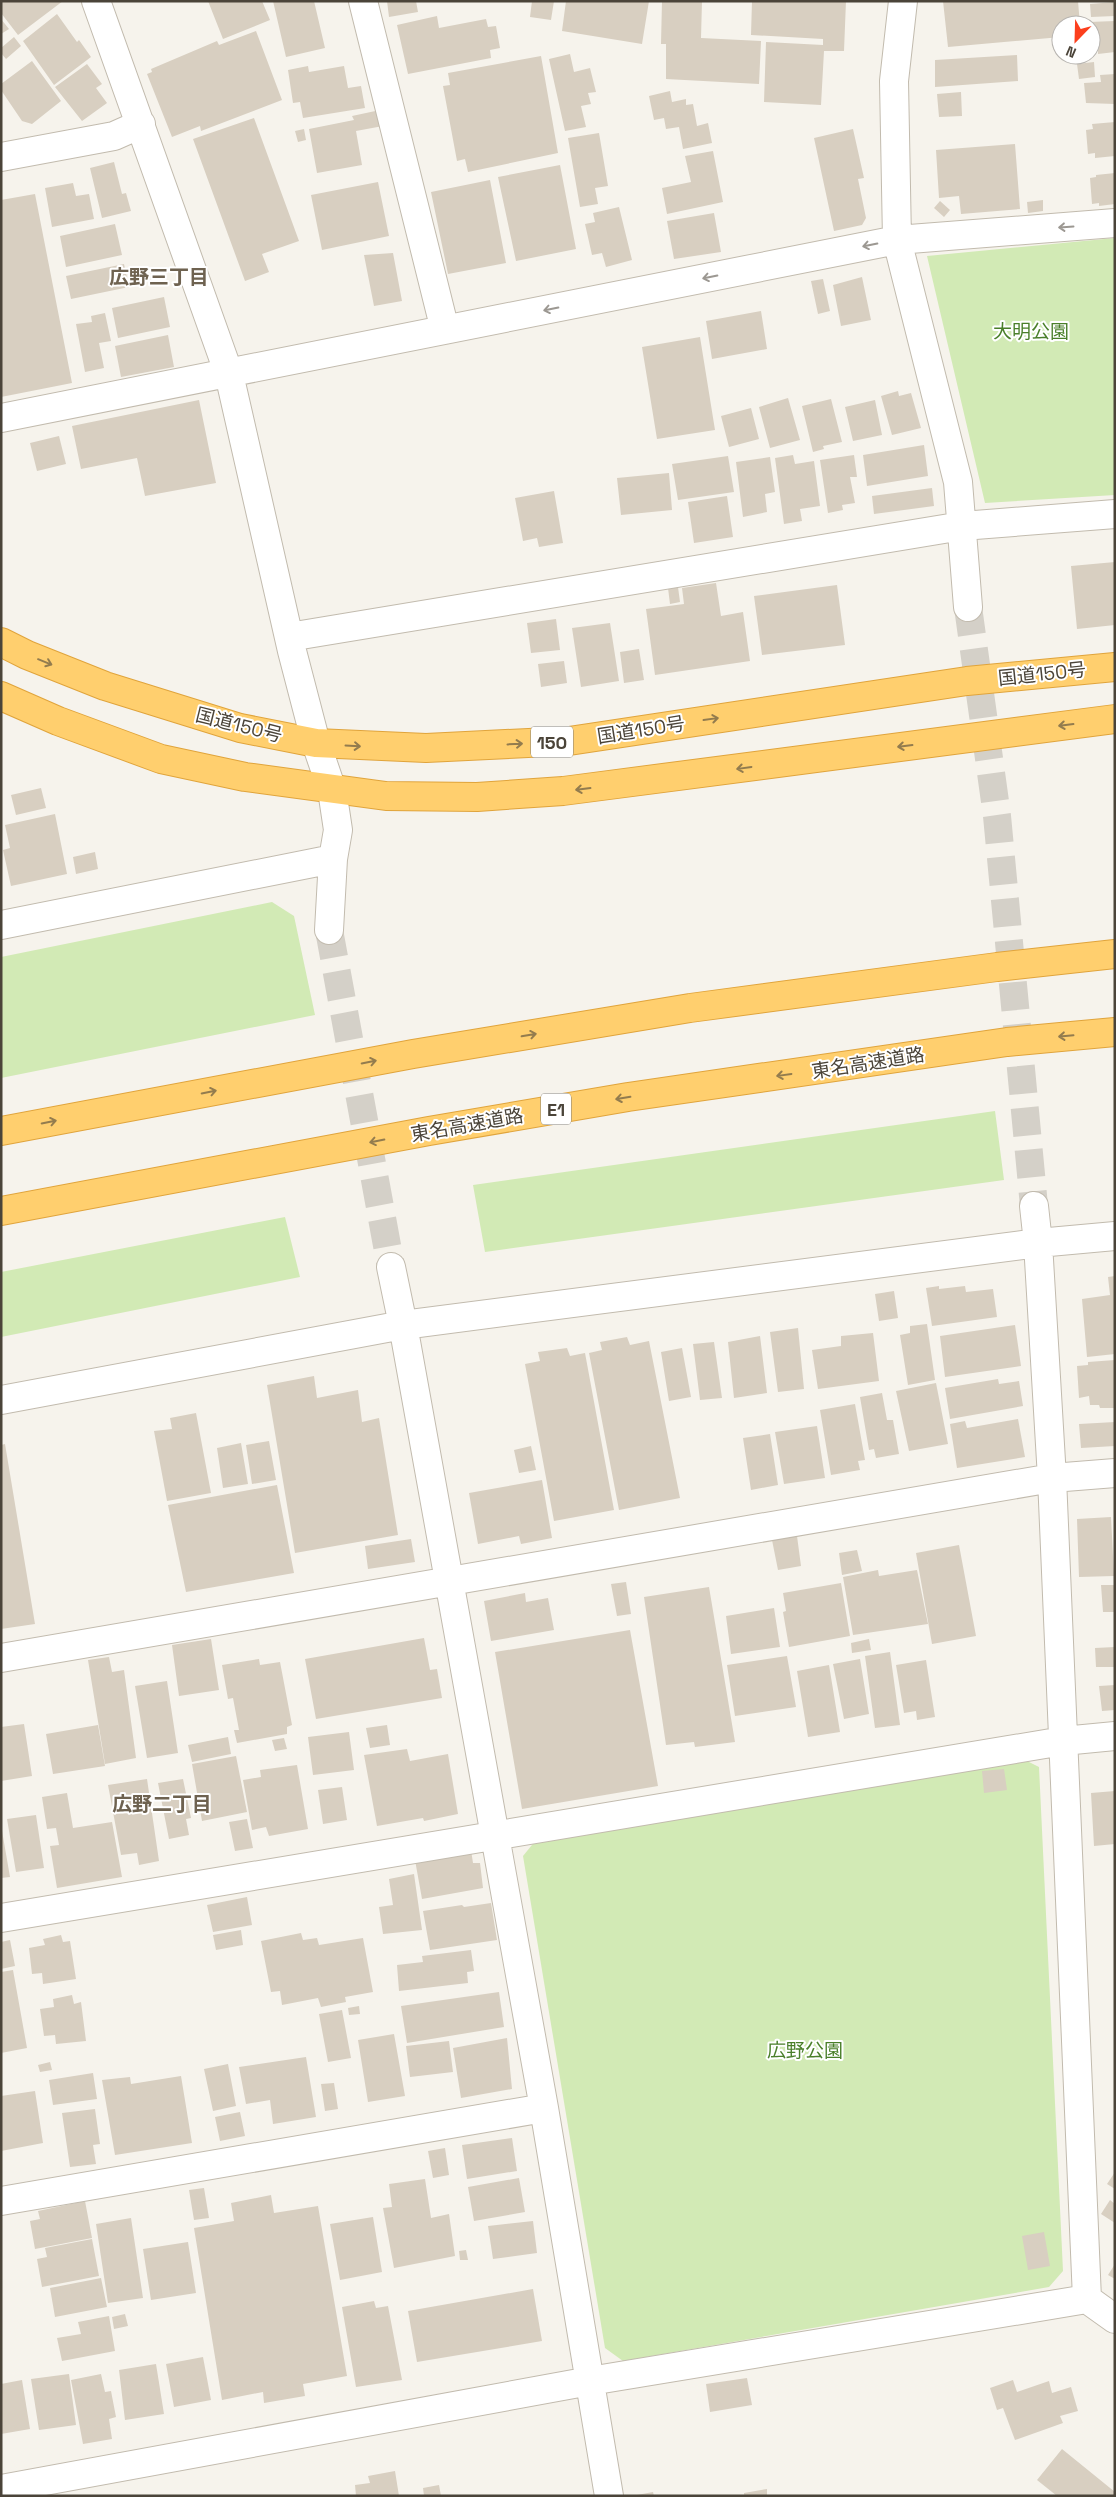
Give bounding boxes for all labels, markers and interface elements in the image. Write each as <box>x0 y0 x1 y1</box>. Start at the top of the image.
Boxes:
north arrow <box>1051 15 1101 65</box>
text: N <box>1063 42 1079 62</box>
one-way arrow <box>1058 222 1074 232</box>
one-way arrow <box>862 241 878 251</box>
district label: 広野三丁目 <box>109 264 209 290</box>
one-way arrow <box>703 273 719 283</box>
one-way arrow <box>543 305 559 315</box>
park label: 大明公園 <box>993 319 1069 344</box>
street label: 国道150号 <box>997 657 1087 691</box>
one-way arrow <box>38 659 53 668</box>
street label: 国道150号 <box>193 702 285 748</box>
street label: 国道150号 <box>595 711 687 749</box>
one-way arrow <box>703 714 719 724</box>
one-way arrow <box>1059 720 1075 730</box>
road number: 150 <box>531 726 573 758</box>
one-way arrow <box>507 739 523 748</box>
one-way arrow <box>345 741 361 750</box>
one-way arrow <box>898 741 914 751</box>
one-way arrow <box>737 763 753 773</box>
one-way arrow <box>575 784 591 794</box>
one-way arrow <box>520 1029 536 1039</box>
one-way arrow <box>1059 1031 1075 1041</box>
street label: 東名高速道路 <box>810 1042 926 1084</box>
one-way arrow <box>360 1057 376 1067</box>
one-way arrow <box>776 1071 792 1081</box>
one-way arrow <box>200 1086 216 1096</box>
one-way arrow <box>615 1093 631 1103</box>
road number: E1 <box>541 1094 571 1124</box>
street label: 東名高速道路 <box>409 1103 525 1147</box>
one-way arrow <box>41 1116 57 1126</box>
one-way arrow <box>369 1136 385 1146</box>
district label: 広野二丁目 <box>112 1791 212 1817</box>
park label: 広野公園 <box>767 2038 843 2063</box>

